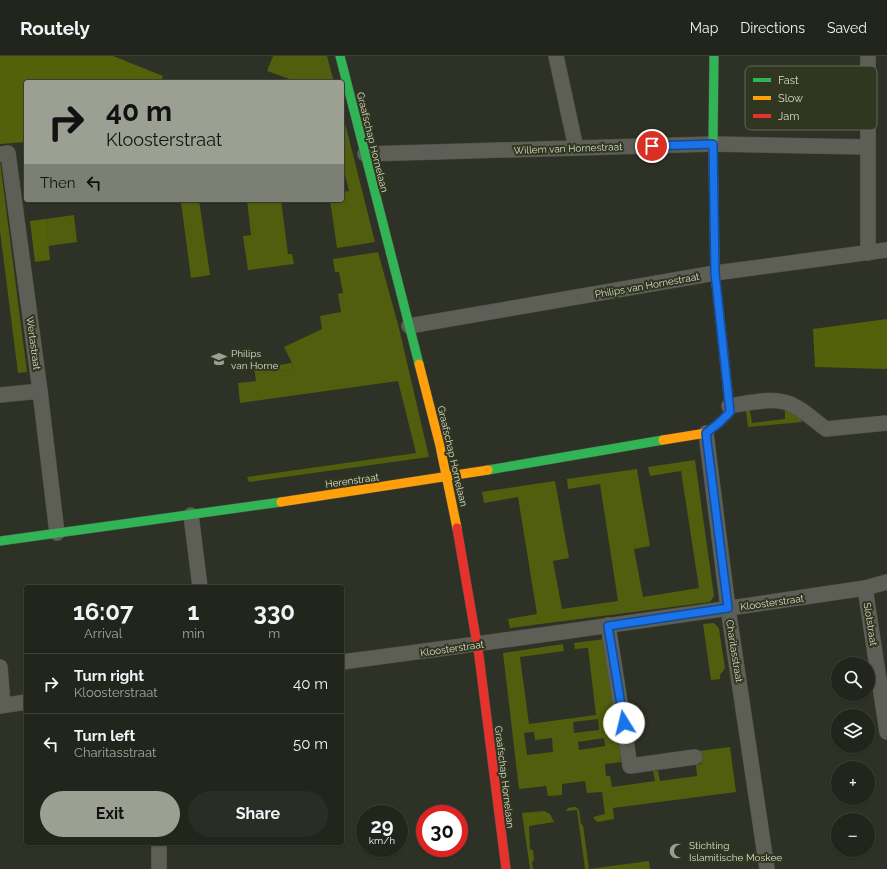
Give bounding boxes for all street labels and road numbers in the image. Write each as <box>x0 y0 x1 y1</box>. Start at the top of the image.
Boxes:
street label: Graafschap Hornelaan <box>355 91 390 194</box>
street label: Willem van Hornestraat <box>513 141 623 156</box>
street label: Philips van Hornestraat <box>594 271 701 300</box>
street label: Wertastraat <box>24 316 43 371</box>
street label: Graafschap Hornelaan <box>436 405 469 508</box>
street label: Herenstraat <box>325 471 380 490</box>
street label: Kloosterstraat <box>739 592 805 612</box>
street label: Slotstraat <box>862 602 879 647</box>
street label: Charitasstraat <box>724 619 745 684</box>
street label: Kloosterstraat <box>419 638 485 658</box>
street label: Graafschap Hornelaan <box>493 725 516 829</box>

